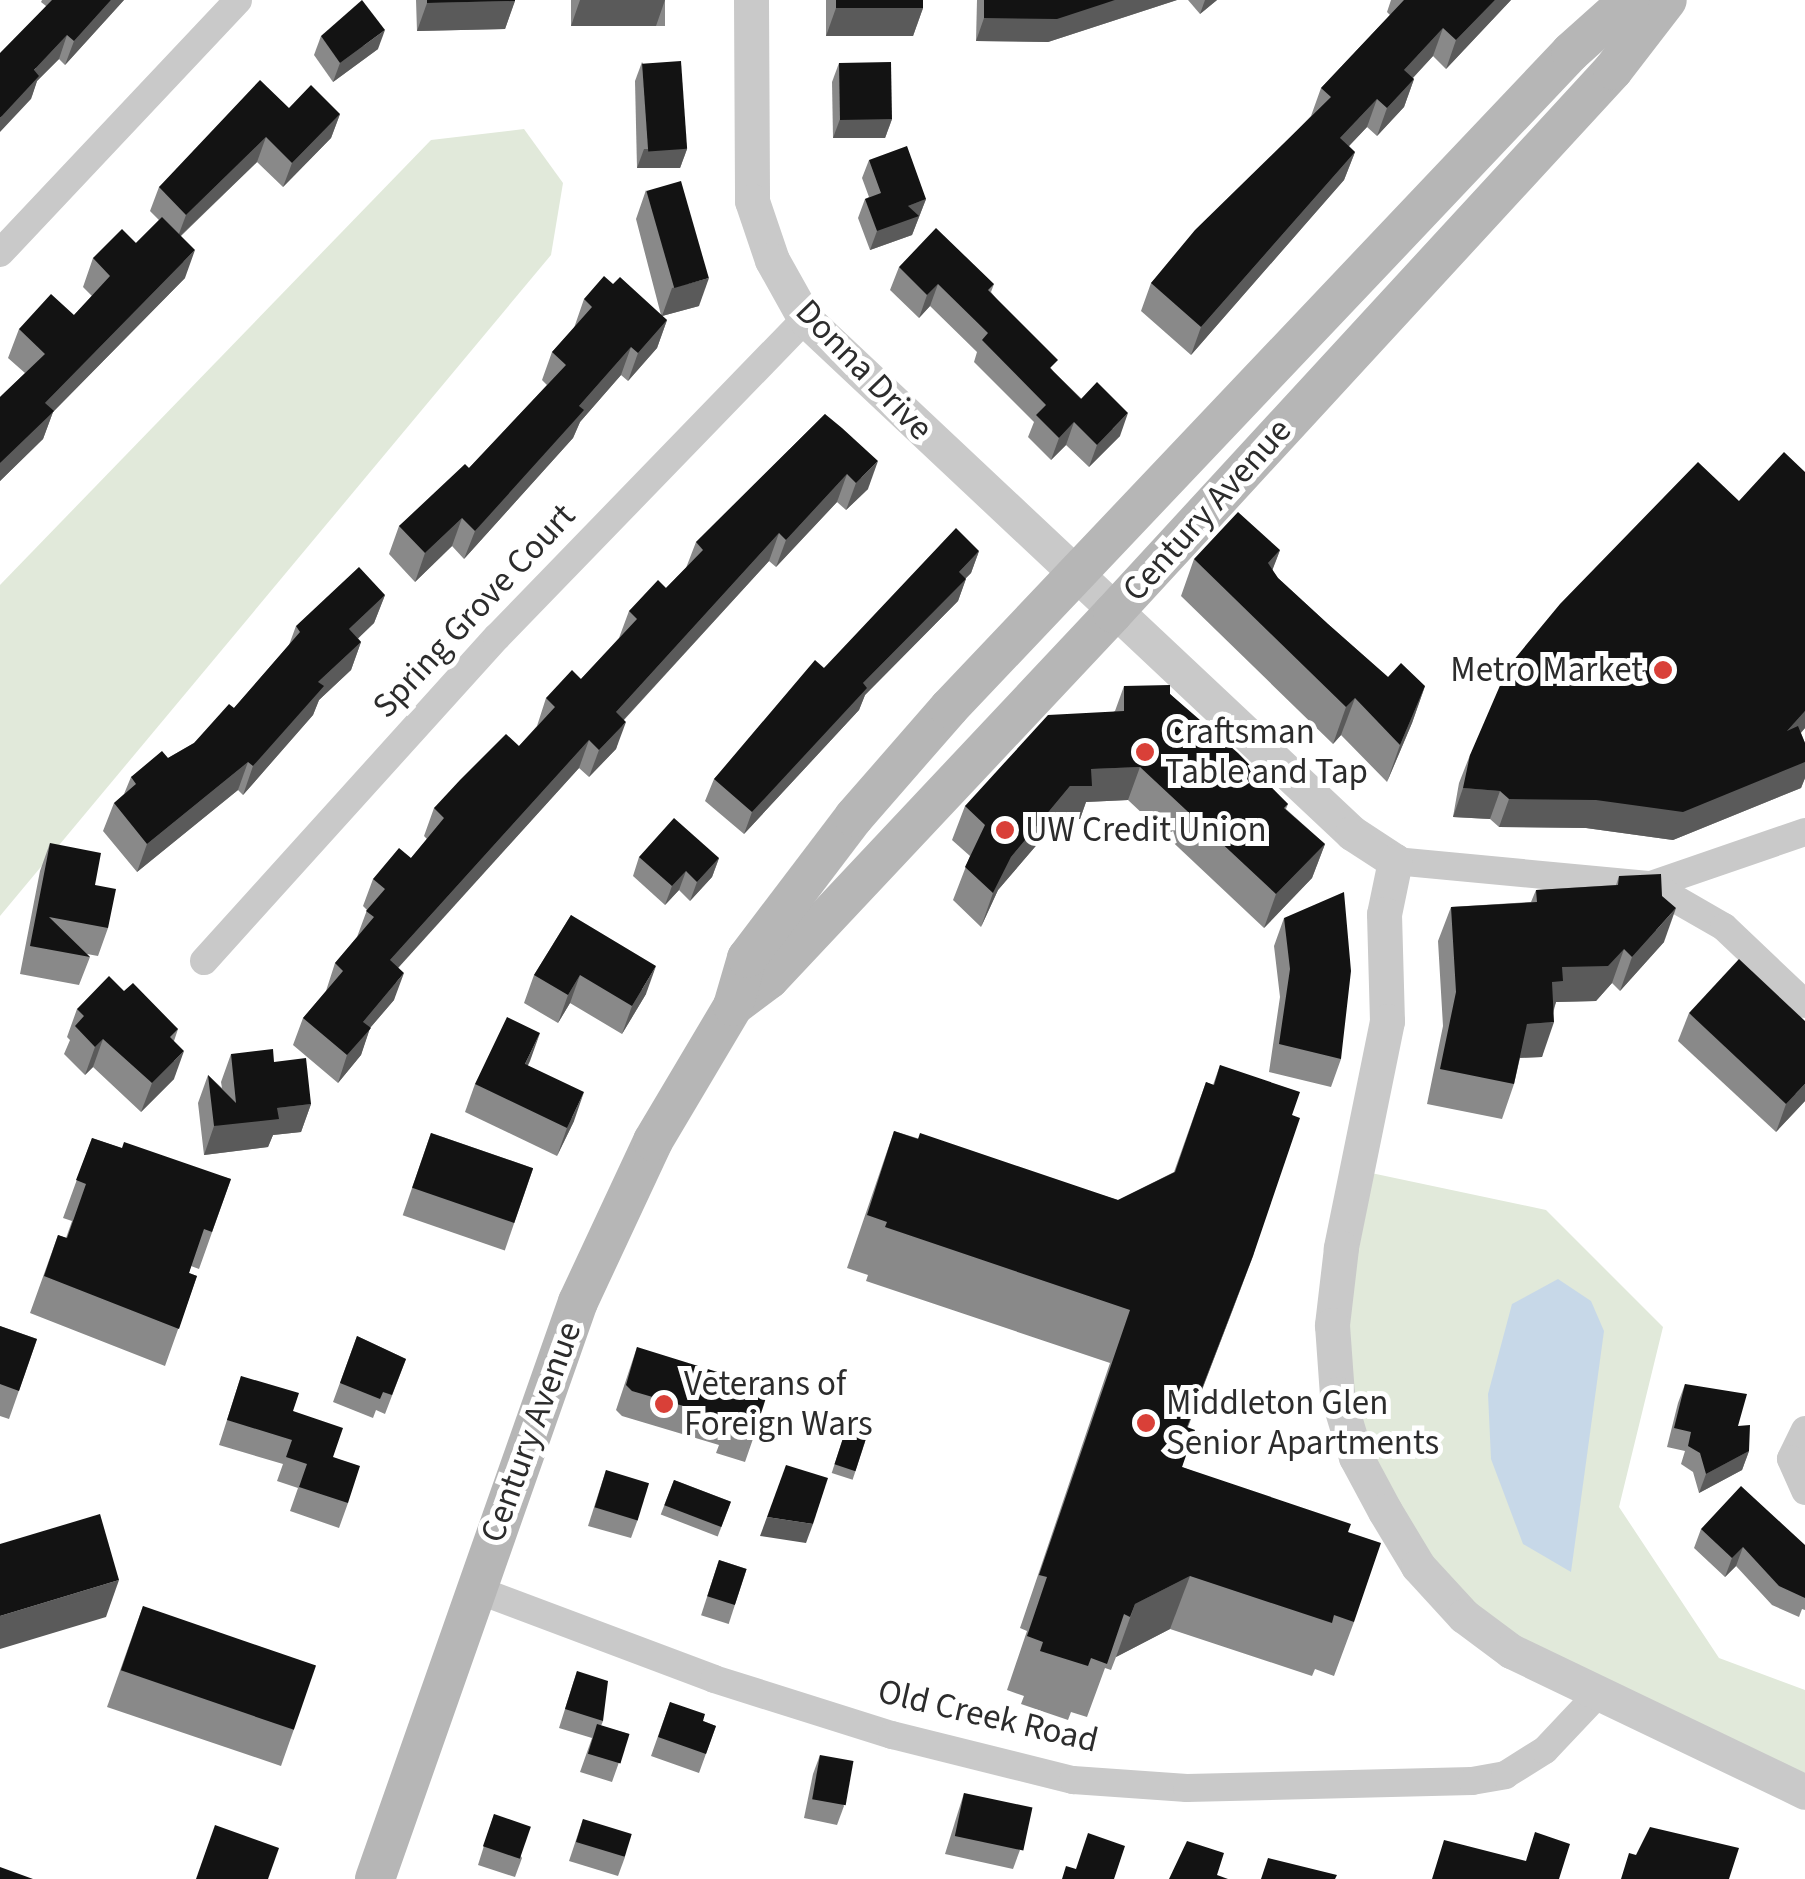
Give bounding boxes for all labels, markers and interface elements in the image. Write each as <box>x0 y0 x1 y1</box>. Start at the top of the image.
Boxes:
street label: Donna Drive <box>787 291 941 449</box>
street label: Century Avenue <box>1114 410 1300 610</box>
street label: Spring Grove Court <box>364 495 584 727</box>
place label: Metro Market <box>1450 649 1643 691</box>
marker: Metro Market <box>1652 659 1674 681</box>
place label: Craftsman Table and Tap <box>1165 711 1368 793</box>
marker: Craftsman Table and Tap <box>1134 741 1156 763</box>
place label: UW Credit Union <box>1025 809 1267 851</box>
marker: UW Credit Union <box>994 819 1016 841</box>
street label: Century Avenue <box>472 1316 590 1548</box>
place label: Veterans of Foreign Wars <box>684 1363 873 1445</box>
place label: Middleton Glen Senior Apartments <box>1166 1382 1439 1464</box>
marker: Veterans of Foreign Wars <box>653 1393 675 1415</box>
marker: Middleton Glen Senior Apartments <box>1135 1412 1157 1434</box>
street label: Old Creek Road <box>874 1670 1102 1762</box>

